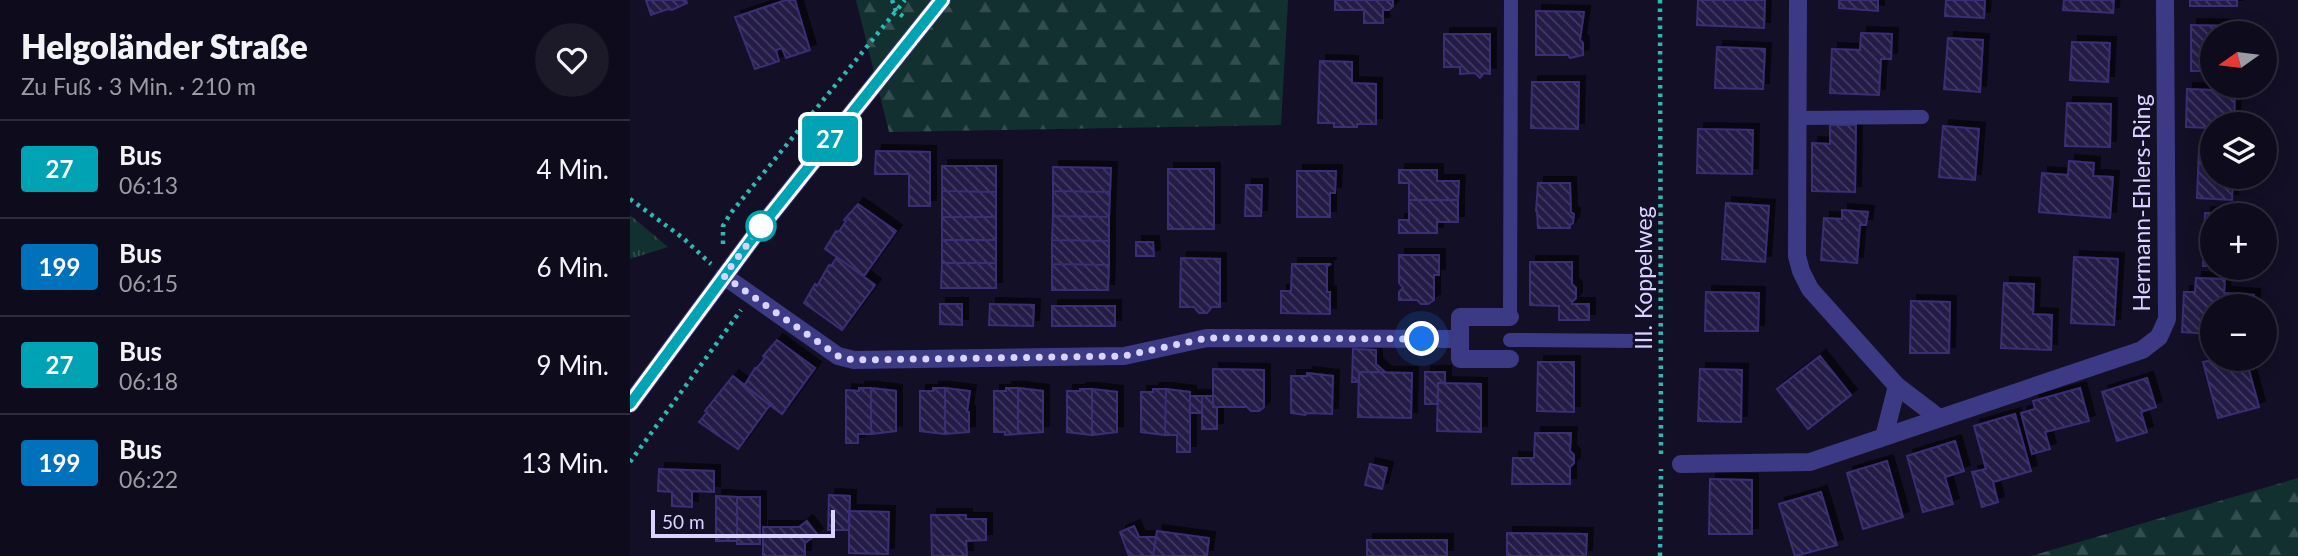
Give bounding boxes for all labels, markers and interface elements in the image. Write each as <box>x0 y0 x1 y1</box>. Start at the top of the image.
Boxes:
north arrow <box>2200 21 2277 98</box>
map controls <box>2200 21 2277 371</box>
button: heart <box>535 23 609 97</box>
text: Helgoländer Straße <box>21 26 308 66</box>
text: Zu Fuß · 3 Min. · 210 m <box>21 72 256 100</box>
street label: Hermann-Ehlers-Ring <box>2127 94 2155 312</box>
button: layers <box>2200 112 2277 189</box>
line badge: 27 <box>798 116 862 162</box>
text: 27 <box>816 124 844 153</box>
text: Bus <box>119 139 162 171</box>
text: 4 Min. <box>536 153 609 185</box>
text: 27 <box>46 154 73 183</box>
text: 06:13 <box>119 171 178 199</box>
button: + <box>2200 203 2277 280</box>
street label: III. Koppelweg <box>1629 206 1657 350</box>
unlabelled marker <box>746 211 776 241</box>
text: Bus <box>119 237 162 269</box>
text: 6 Min. <box>536 251 609 283</box>
text: 199 <box>39 252 80 281</box>
text: 06:15 <box>119 269 178 297</box>
button: − <box>2200 294 2277 371</box>
your location <box>1404 321 1439 356</box>
text: Bus <box>119 335 162 367</box>
text: 9 Min. <box>536 349 609 381</box>
text: 27 <box>46 350 73 379</box>
text: 06:18 <box>119 367 178 395</box>
text: Bus <box>119 433 162 465</box>
text: 13 Min. <box>521 447 609 479</box>
text: 199 <box>39 448 80 477</box>
text: 06:22 <box>119 465 178 493</box>
scale bar <box>651 507 835 539</box>
text: 50 m <box>662 510 705 533</box>

